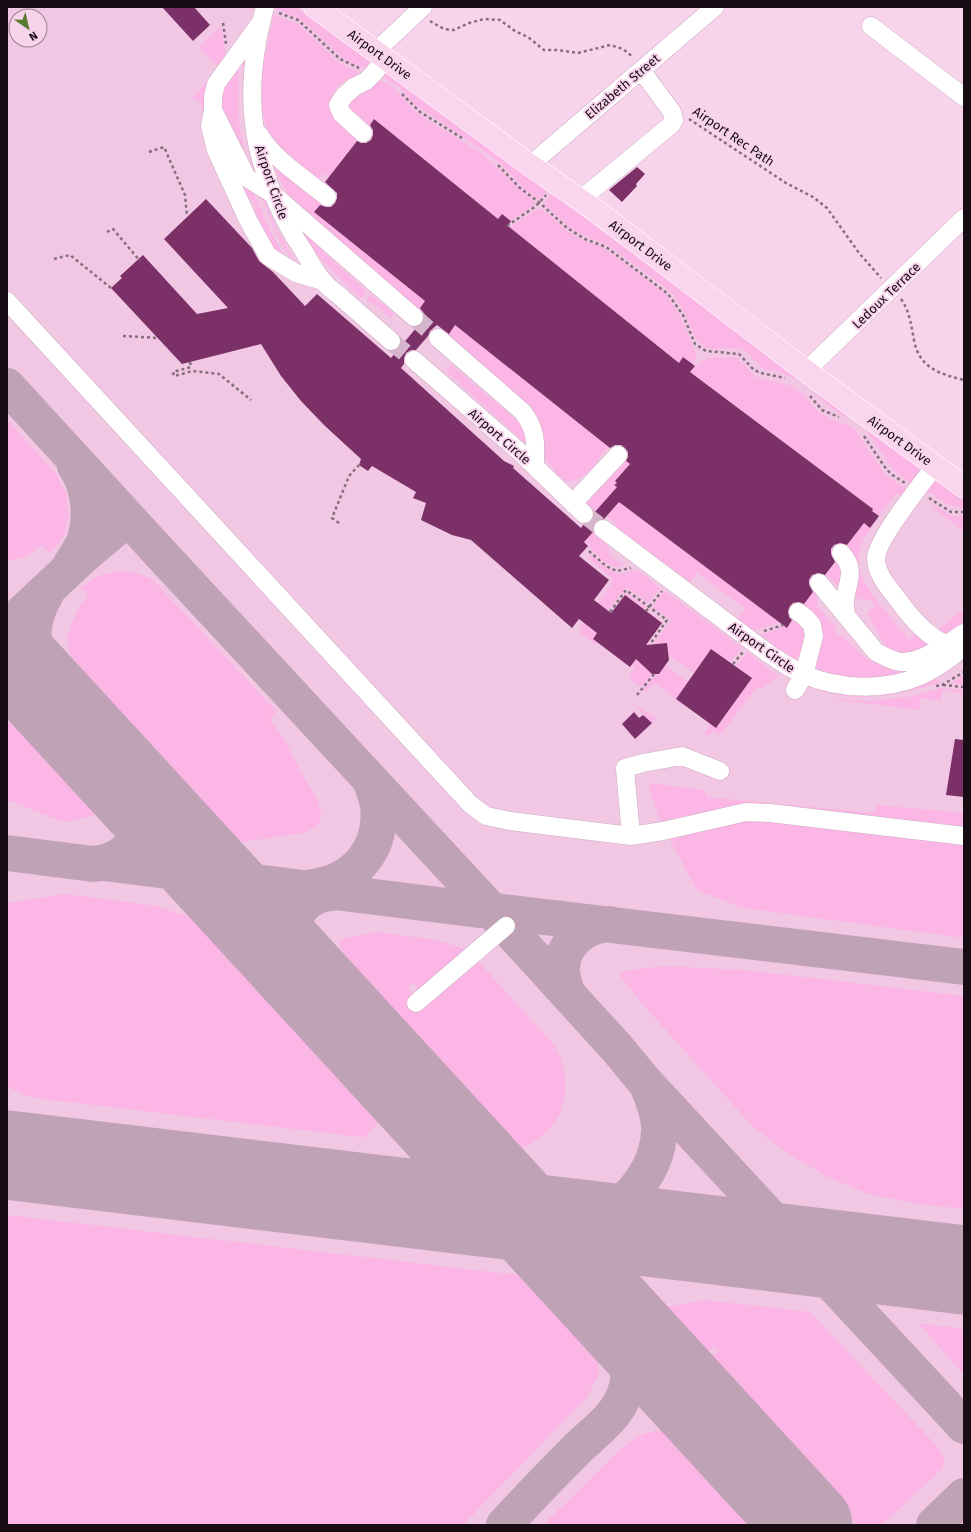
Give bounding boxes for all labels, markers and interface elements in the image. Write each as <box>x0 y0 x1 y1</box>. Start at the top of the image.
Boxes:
north arrow <box>8 8 48 48</box>
street label: Airport Drive <box>345 26 414 83</box>
text: N <box>27 28 40 43</box>
street label: Elizabeth Street <box>582 51 663 122</box>
street label: Airport Rec Path <box>690 104 777 169</box>
street label: Airport Circle <box>252 143 291 221</box>
street label: Airport Drive <box>606 217 675 274</box>
street label: Ledoux Terrace <box>849 259 923 332</box>
street label: Airport Circle <box>466 405 534 467</box>
street label: Airport Drive <box>865 412 934 469</box>
street label: Airport Circle <box>726 619 798 676</box>

